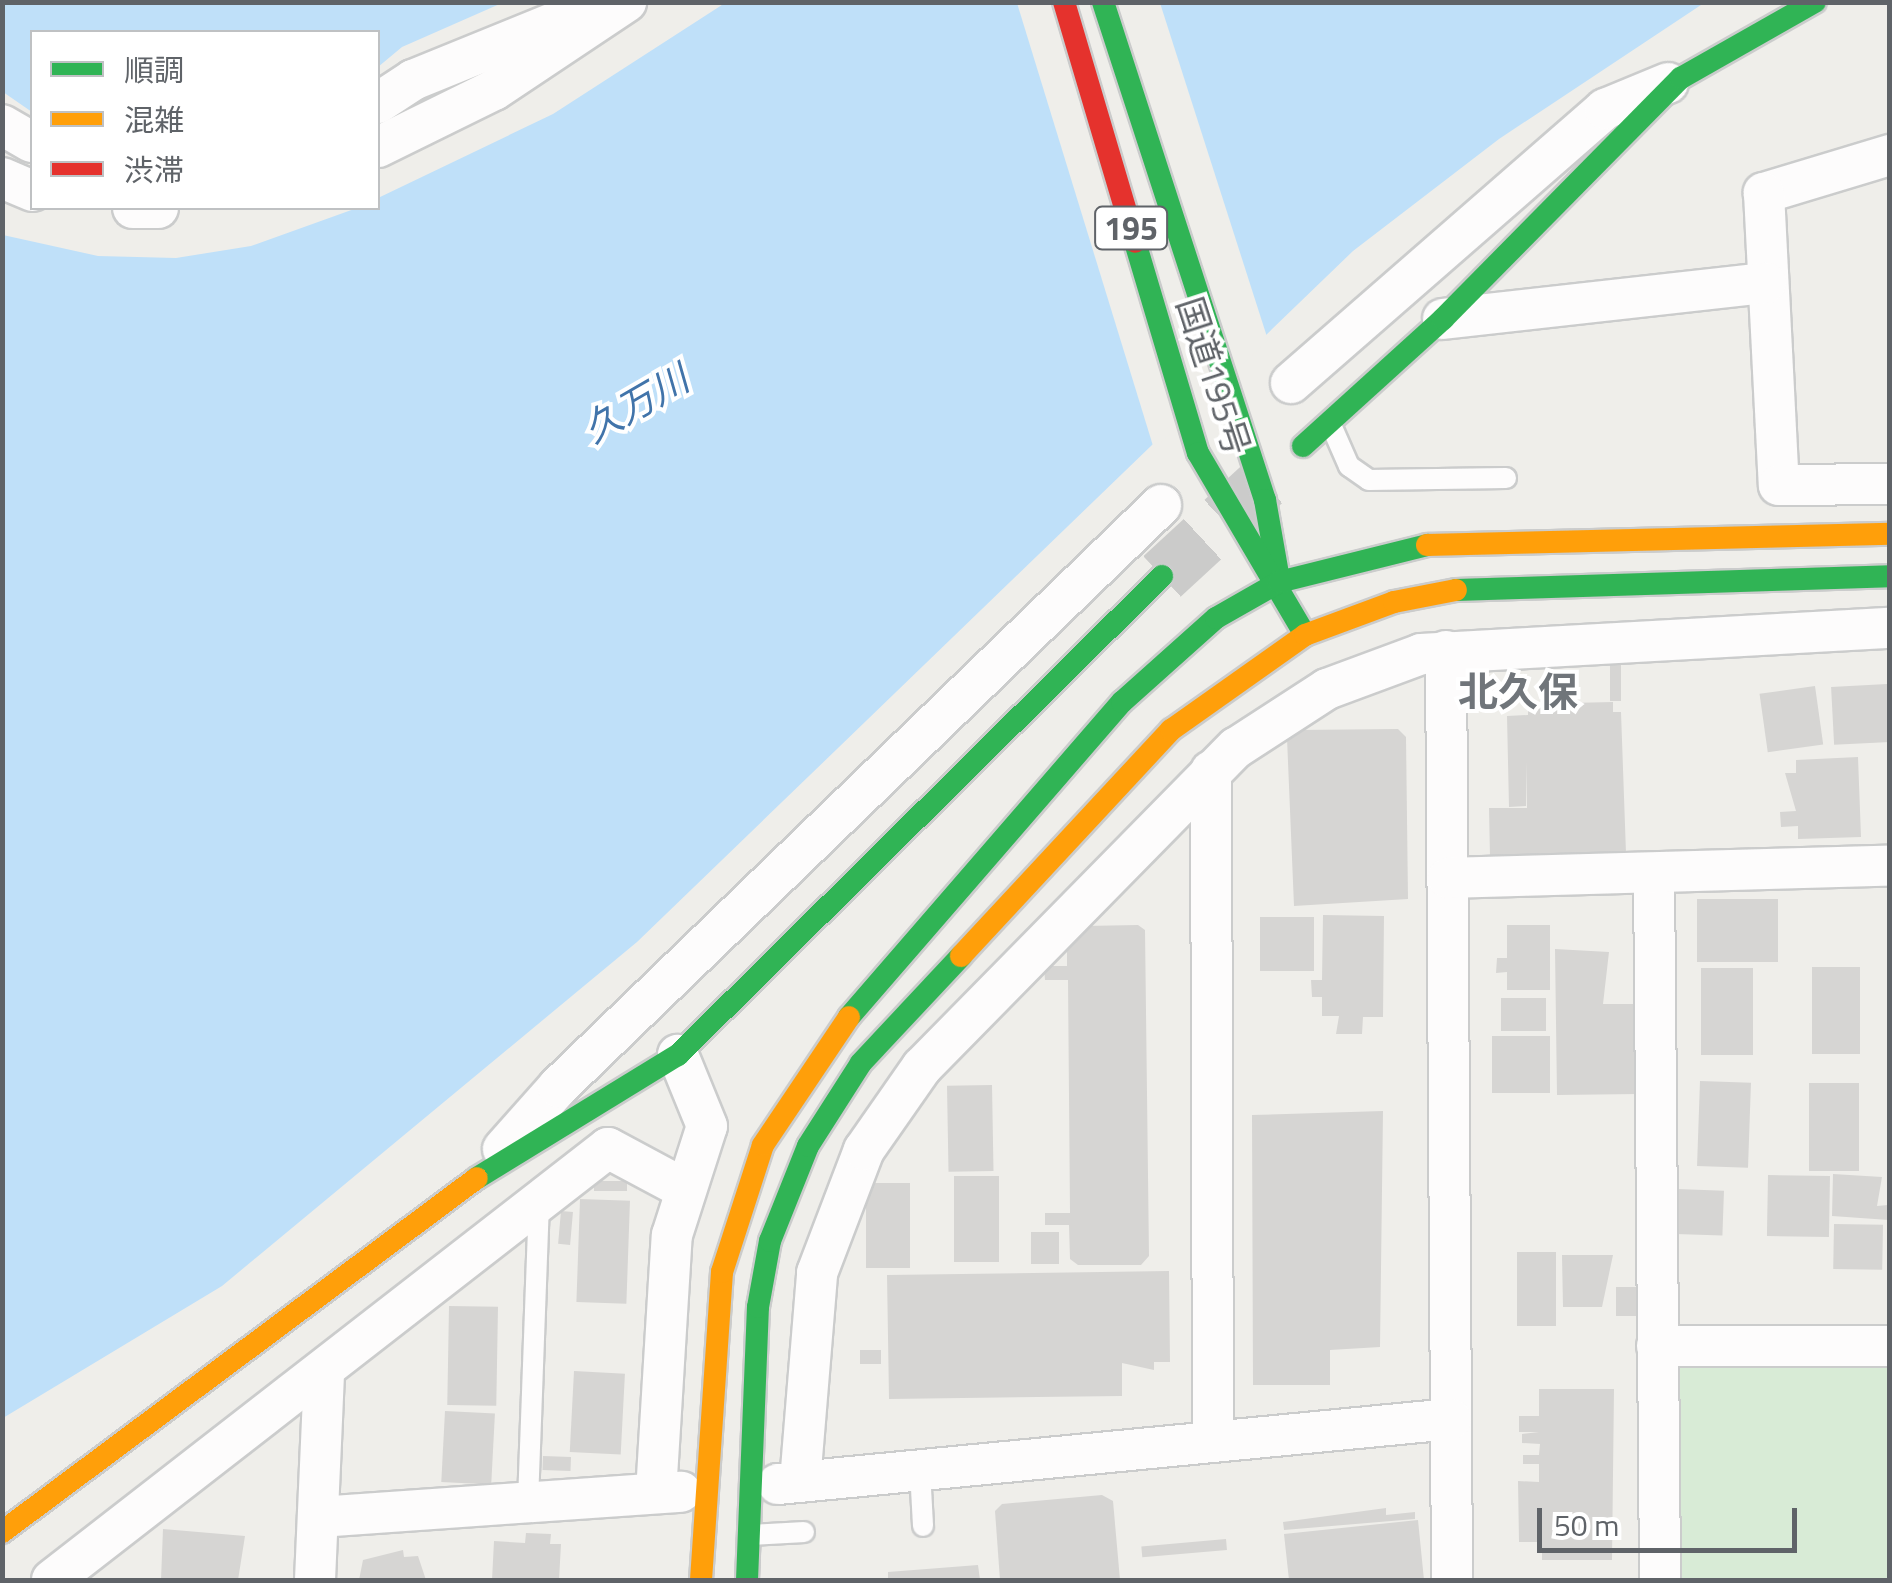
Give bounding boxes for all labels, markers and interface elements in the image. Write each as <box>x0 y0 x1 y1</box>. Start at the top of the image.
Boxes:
legend <box>30 30 380 210</box>
text: 順調 <box>124 47 184 93</box>
text: 混雑 <box>124 97 184 143</box>
text: 渋滞 <box>124 147 184 193</box>
road number: 195 <box>1094 201 1168 255</box>
street label: 国道195号 <box>1169 292 1259 460</box>
water label: 久万川 <box>575 356 697 452</box>
district label: 北久保 <box>1458 668 1578 716</box>
scale bar <box>1542 1488 1802 1550</box>
text: 50 m <box>1554 1502 1619 1548</box>

